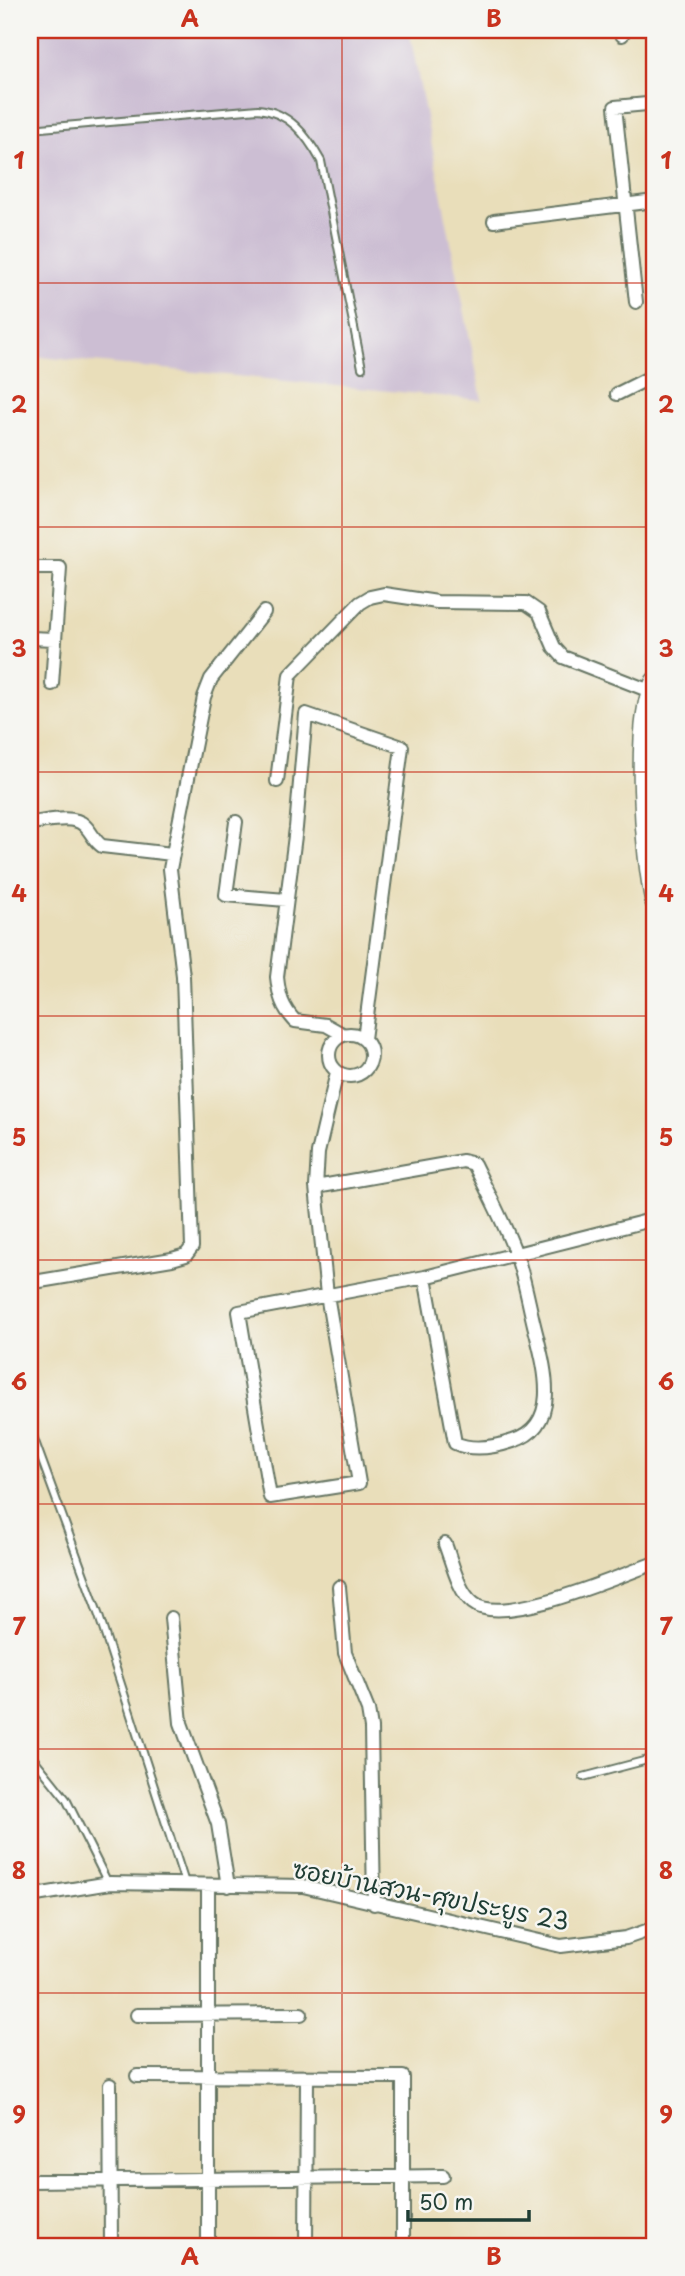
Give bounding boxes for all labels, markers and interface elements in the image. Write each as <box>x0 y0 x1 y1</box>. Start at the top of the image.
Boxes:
text: A <box>181 0 199 35</box>
text: B <box>486 0 502 35</box>
text: 1 <box>14 142 25 177</box>
text: 1 <box>661 142 672 177</box>
text: 2 <box>11 386 27 421</box>
text: 2 <box>658 386 674 421</box>
text: 3 <box>11 630 27 665</box>
text: 3 <box>658 630 674 665</box>
text: 4 <box>11 875 27 910</box>
text: 4 <box>658 875 674 910</box>
text: 5 <box>12 1119 26 1154</box>
text: 5 <box>659 1119 673 1154</box>
text: 6 <box>11 1363 27 1398</box>
text: 6 <box>658 1363 674 1398</box>
text: 7 <box>12 1608 26 1643</box>
text: 7 <box>659 1608 673 1643</box>
street label: ซอยบ้านสวน-ศุขประยูร 23 <box>289 1850 572 1940</box>
text: 8 <box>12 1852 26 1887</box>
text: 8 <box>659 1852 673 1887</box>
text: 9 <box>12 2096 26 2131</box>
text: 9 <box>659 2096 673 2131</box>
scale bar <box>408 2178 529 2222</box>
text: 50 m <box>419 2185 473 2217</box>
text: A <box>181 2238 199 2273</box>
text: B <box>486 2238 502 2273</box>

